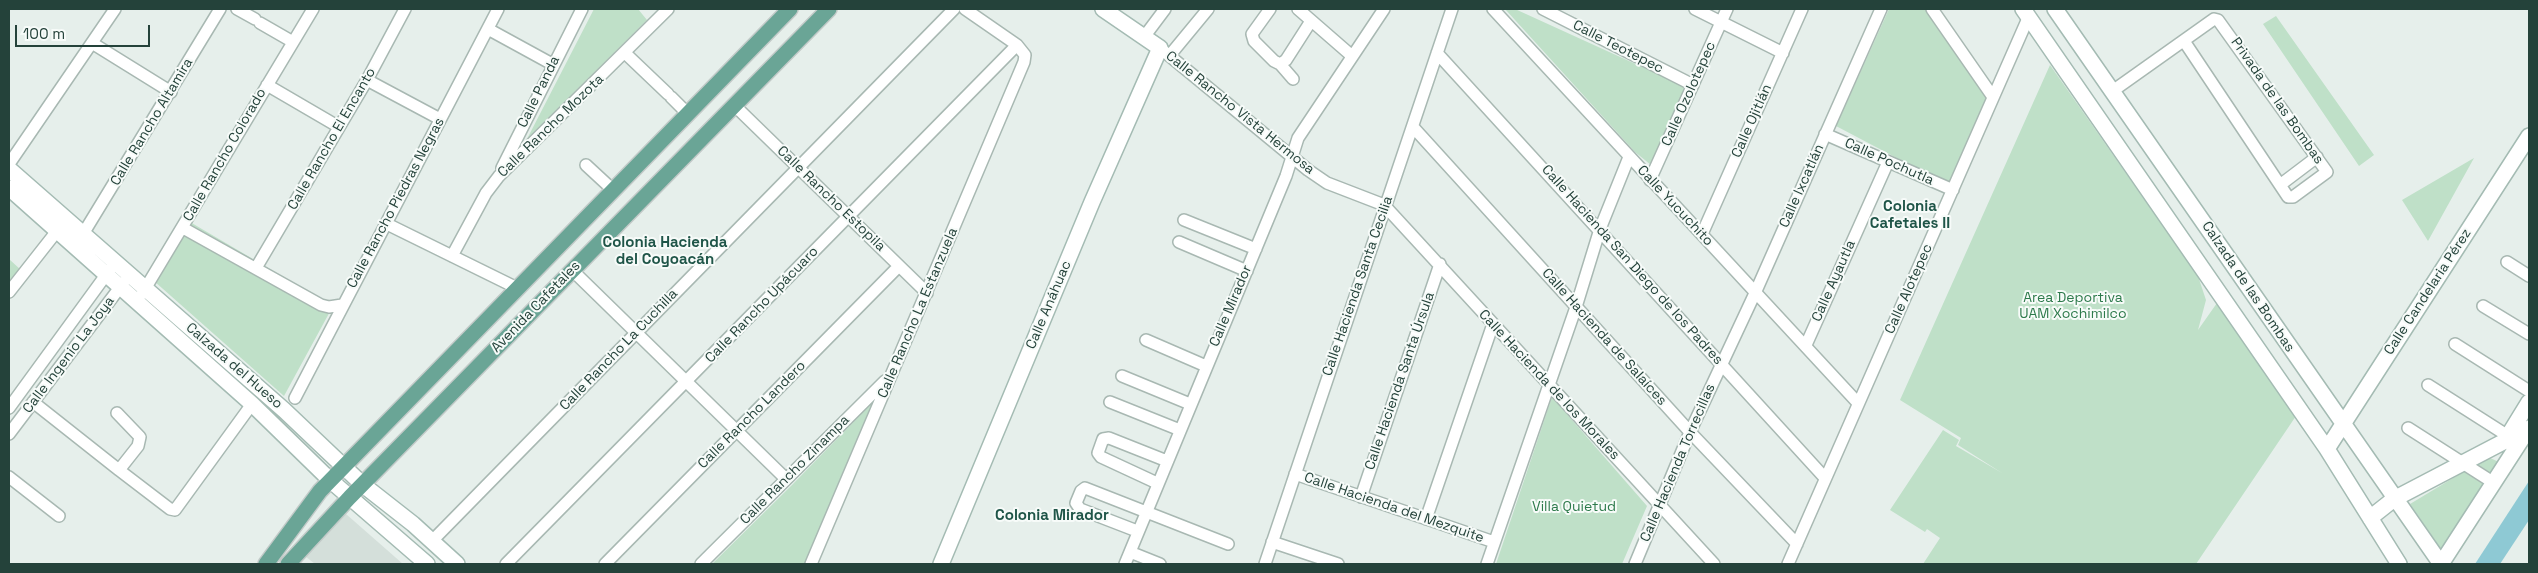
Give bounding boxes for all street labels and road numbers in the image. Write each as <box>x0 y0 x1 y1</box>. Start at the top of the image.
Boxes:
street label: Calle Teotepec <box>1570 17 1666 77</box>
street label: Privada de las Bombas <box>2227 34 2327 168</box>
street label: Calle Ozolotepec <box>1658 39 1720 149</box>
street label: Calle Rancho Vista Hermosa <box>1162 48 1318 178</box>
street label: Calle Panda <box>514 53 564 131</box>
street label: Calle Rancho Altamira <box>107 55 197 189</box>
street label: Calle Rancho El Encanto <box>284 65 380 213</box>
street label: Calle Rancho Mozota <box>495 71 607 181</box>
street label: Calle Ojitlán <box>1728 82 1776 160</box>
street label: Calle Rancho Colorado <box>180 86 270 224</box>
street label: Calle Rancho Piedras Negras <box>344 115 448 291</box>
street label: Calle Pochutla <box>1842 135 1936 189</box>
street label: Calle Ixcatlán <box>1776 142 1828 230</box>
street label: Calle Rancho Estopila <box>773 143 889 255</box>
street label: Calle Hacienda San Diego de los Padres <box>1538 162 1726 368</box>
street label: Calle Yucuchito <box>1633 162 1717 250</box>
street label: Calle Hacienda Santa Cecilia <box>1319 194 1397 378</box>
street label: Calzada de las Bombas <box>2198 219 2298 355</box>
street label: Calle Rancho La Estanzuela <box>874 225 962 401</box>
street label: Calle Candelaria Pérez <box>2381 226 2475 358</box>
street label: Calle Ayautla <box>1809 238 1859 324</box>
street label: Calle Alotepec <box>1882 241 1936 337</box>
street label: Calle Rancho Upácuaro <box>702 243 822 367</box>
street label: Avenida Cafetales <box>488 258 584 356</box>
street label: Calle Anáhuac <box>1023 258 1075 352</box>
street label: Calle Mirador <box>1206 263 1256 349</box>
street label: Calle Hacienda de Salaíces <box>1538 265 1670 409</box>
street label: Calle Rancho La Cuchilla <box>556 286 682 414</box>
street label: Calle Hacienda Santa Úrsula <box>1362 290 1438 472</box>
street label: Calle Ingenio La Joya <box>20 293 118 417</box>
street label: Calle Hacienda de los Morales <box>1475 306 1623 464</box>
street label: Calzada del Hueso <box>182 319 286 413</box>
street label: Calle Rancho Landero <box>695 358 809 472</box>
street label: Calle Hacienda Torrecillas <box>1637 381 1719 545</box>
street label: Calle Rancho Zinampa <box>737 412 853 528</box>
street label: Calle Hacienda del Mezquite <box>1302 469 1486 547</box>

